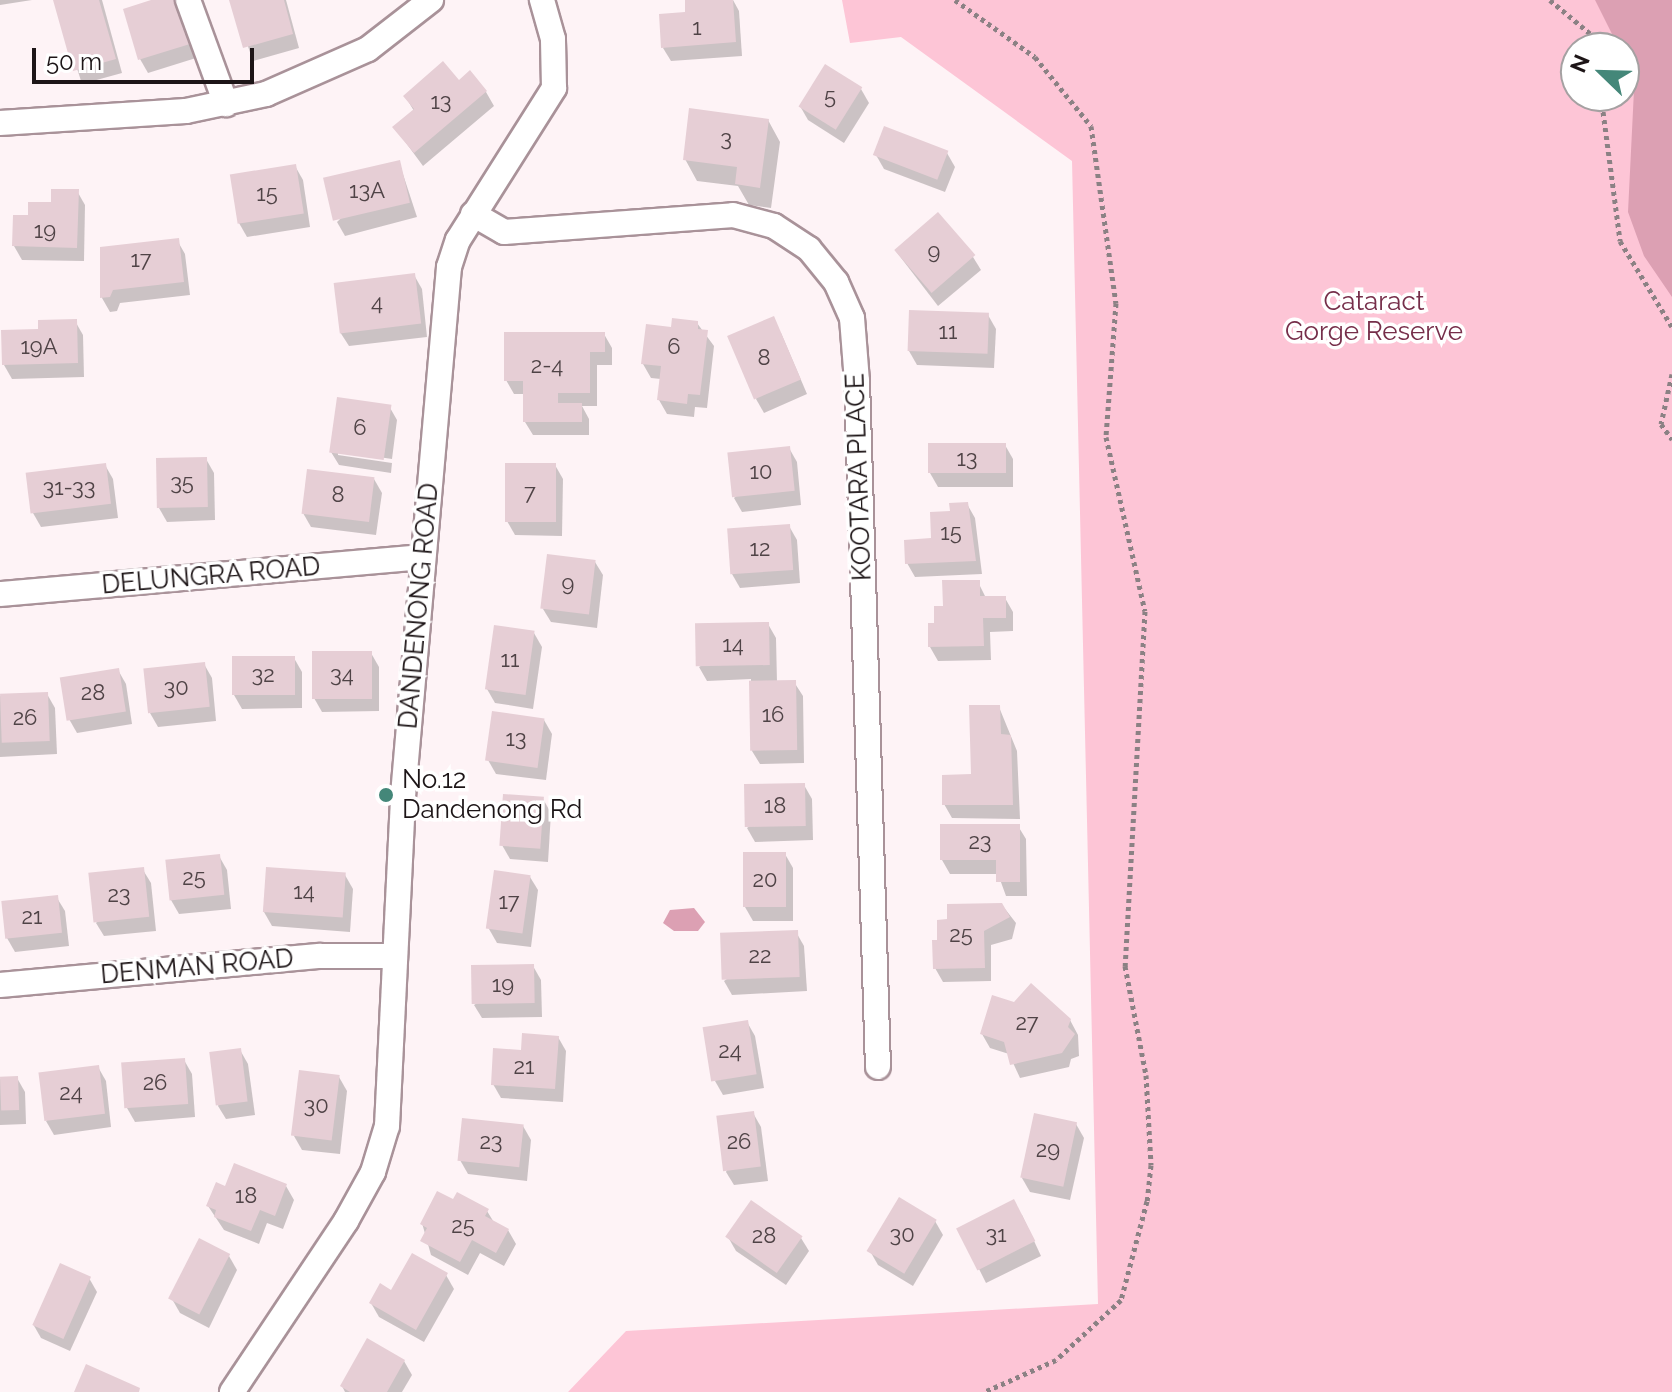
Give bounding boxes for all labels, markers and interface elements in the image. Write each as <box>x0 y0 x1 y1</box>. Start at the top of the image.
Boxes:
house number: 1 <box>692 15 702 41</box>
scale bar <box>36 32 258 82</box>
north arrow <box>1560 32 1640 112</box>
text: 50 m <box>46 47 102 76</box>
text: N <box>1564 51 1595 76</box>
house number: 5 <box>824 84 836 110</box>
house number: 13 <box>430 89 452 115</box>
house number: 3 <box>720 126 732 152</box>
house number: 13A <box>349 178 385 204</box>
house number: 15 <box>256 181 278 207</box>
house number: 19 <box>34 218 56 244</box>
house number: 9 <box>928 239 940 265</box>
house number: 17 <box>130 247 152 273</box>
park label: Cataract Gorge Reserve <box>1285 286 1463 348</box>
house number: 4 <box>371 290 383 316</box>
house number: 11 <box>939 319 957 345</box>
house number: 19A <box>20 334 58 360</box>
house number: 6 <box>667 334 681 360</box>
house number: 8 <box>757 345 771 371</box>
house number: 2-4 <box>531 353 563 379</box>
street label: KOOTARA PLACE <box>840 372 878 582</box>
house number: 6 <box>353 415 367 441</box>
house number: 13 <box>956 446 978 472</box>
house number: 10 <box>750 459 772 485</box>
house number: 35 <box>170 470 194 496</box>
house number: 31-33 <box>43 475 95 501</box>
house number: 7 <box>524 480 536 506</box>
house number: 8 <box>331 482 345 508</box>
street label: DANDENONG ROAD <box>393 482 445 730</box>
house number: 15 <box>940 520 962 546</box>
house number: 12 <box>750 536 770 562</box>
street label: DELUNGRA ROAD <box>100 551 322 601</box>
house number: 9 <box>562 571 574 597</box>
house number: 14 <box>722 632 744 658</box>
house number: 11 <box>501 647 519 673</box>
house number: 32 <box>251 662 275 688</box>
house number: 34 <box>330 662 354 688</box>
house number: 30 <box>163 675 189 701</box>
house number: 28 <box>81 680 105 706</box>
house number: 16 <box>762 702 784 728</box>
house number: 26 <box>13 705 37 731</box>
house number: 13 <box>505 726 527 752</box>
place label: No.12 Dandenong Rd <box>402 764 582 826</box>
marker: No.12 Dandenong Rd <box>377 786 395 804</box>
house number: 18 <box>764 793 786 819</box>
house number: 23 <box>968 829 992 855</box>
house number: 25 <box>182 865 206 891</box>
house number: 20 <box>753 867 777 893</box>
house number: 14 <box>293 879 315 905</box>
house number: 23 <box>107 882 131 908</box>
house number: 17 <box>498 889 520 915</box>
house number: 21 <box>22 904 42 930</box>
house number: 25 <box>949 922 973 948</box>
street label: DENMAN ROAD <box>99 943 295 991</box>
house number: 22 <box>749 943 771 969</box>
house number: 19 <box>492 972 514 998</box>
house number: 27 <box>1015 1010 1039 1036</box>
house number: 24 <box>718 1038 742 1064</box>
house number: 21 <box>514 1054 534 1080</box>
house number: 26 <box>143 1070 167 1096</box>
house number: 24 <box>59 1080 83 1106</box>
house number: 30 <box>303 1093 329 1119</box>
house number: 23 <box>479 1129 503 1155</box>
house number: 26 <box>727 1129 751 1155</box>
house number: 29 <box>1036 1137 1060 1163</box>
house number: 18 <box>235 1183 257 1209</box>
house number: 25 <box>451 1213 475 1239</box>
house number: 30 <box>889 1222 915 1248</box>
house number: 31 <box>985 1222 1007 1248</box>
house number: 28 <box>752 1223 776 1249</box>

